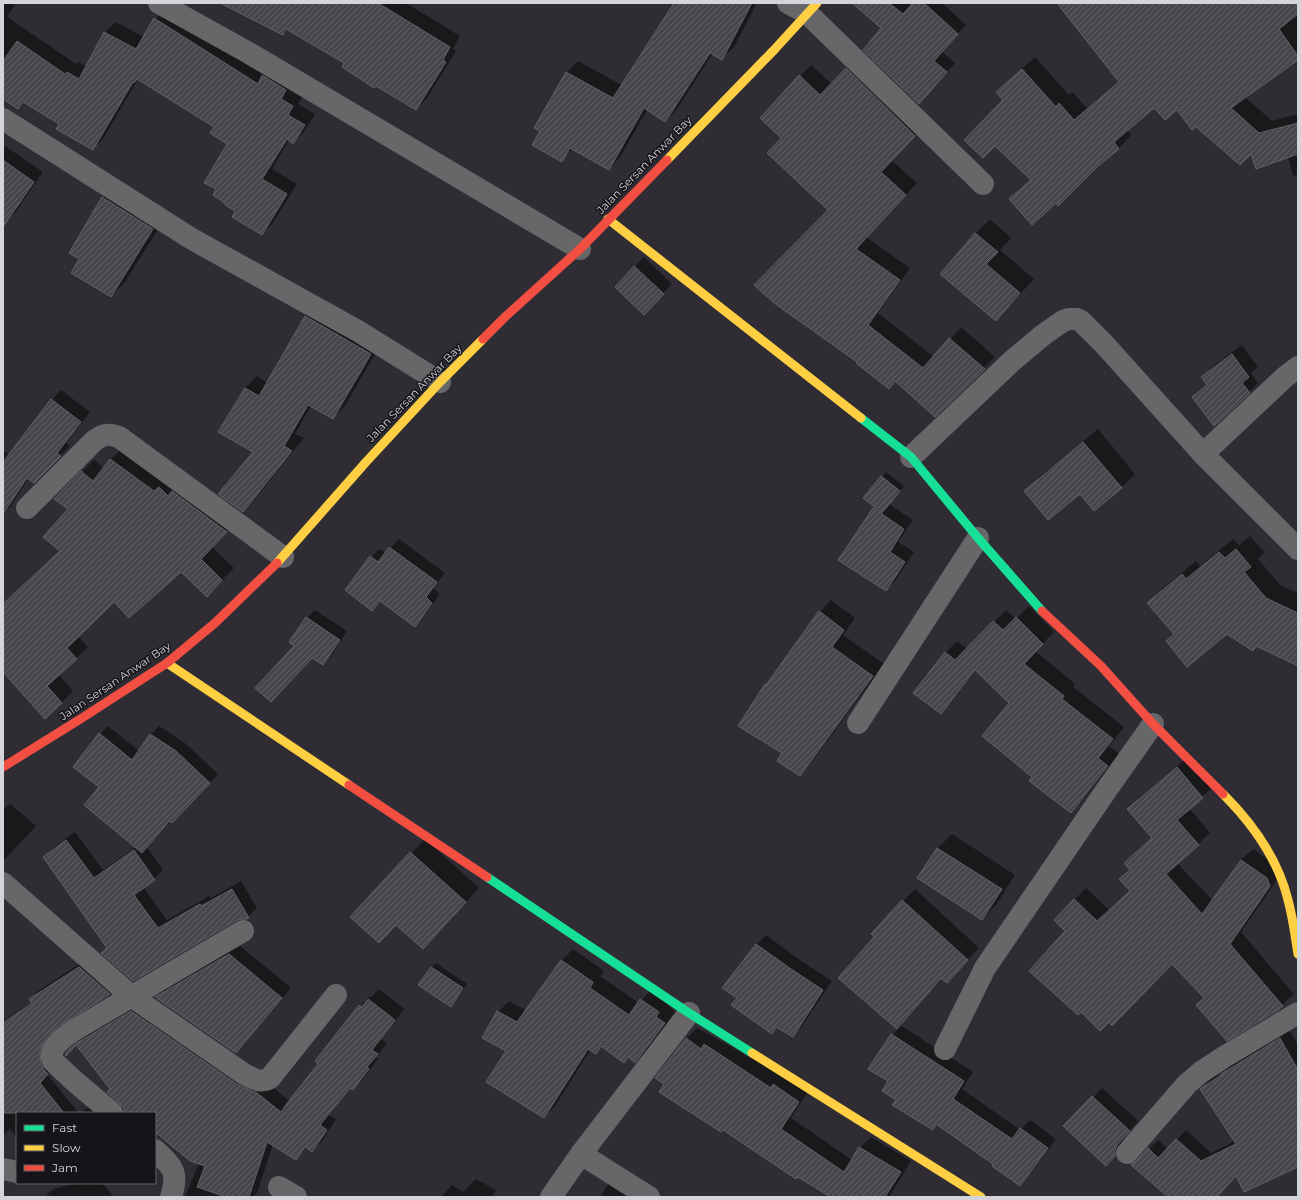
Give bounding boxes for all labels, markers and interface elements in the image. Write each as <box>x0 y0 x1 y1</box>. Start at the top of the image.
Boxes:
street label: Jalan Sersan Anwar Bay <box>593 113 694 218</box>
street label: Jalan Sersan Anwar Bay <box>363 341 464 446</box>
street label: Jalan Sersan Anwar Bay <box>56 639 173 724</box>
legend <box>16 1112 156 1184</box>
text: Fast <box>52 1120 77 1135</box>
text: Slow <box>52 1140 81 1155</box>
text: Jam <box>51 1160 78 1175</box>

